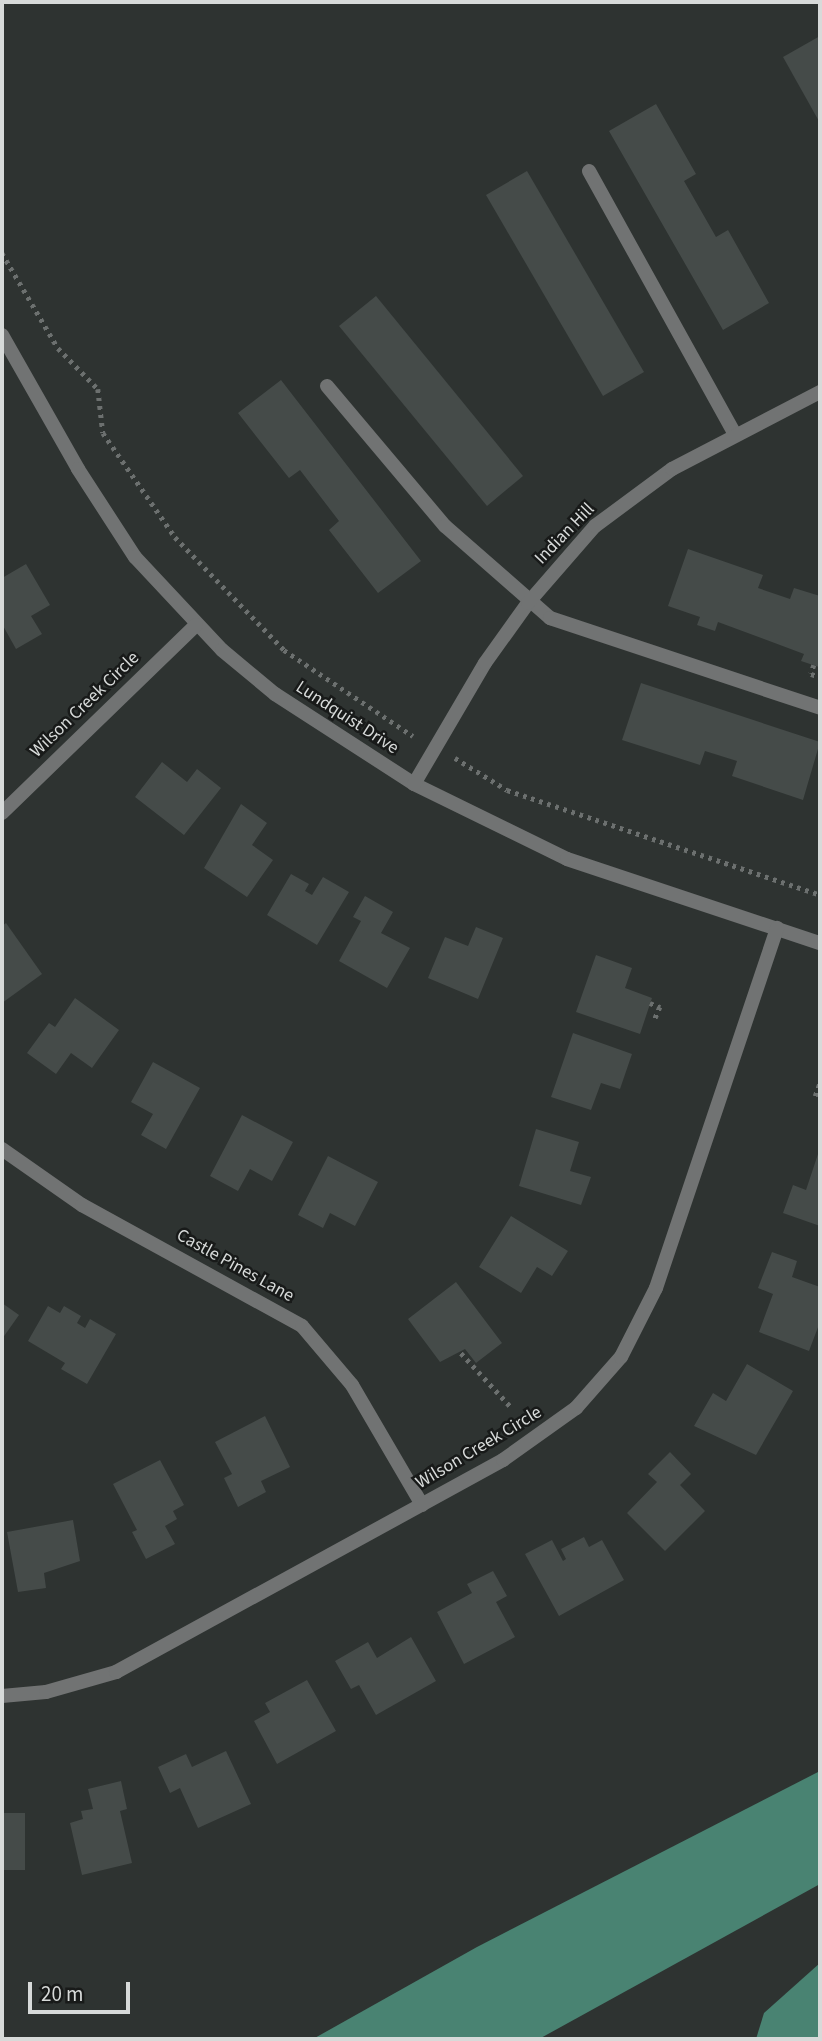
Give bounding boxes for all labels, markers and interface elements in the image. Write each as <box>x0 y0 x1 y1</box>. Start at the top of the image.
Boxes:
street label: Indian Hill <box>531 499 599 569</box>
street label: Wilson Creek Circle <box>26 648 144 762</box>
street label: Lundquist Drive <box>292 677 402 759</box>
street label: Castle Pines Lane <box>173 1225 297 1307</box>
street label: Wilson Creek Circle <box>412 1402 546 1494</box>
scale bar <box>32 1968 133 2012</box>
text: 20 m <box>41 1979 83 2009</box>

